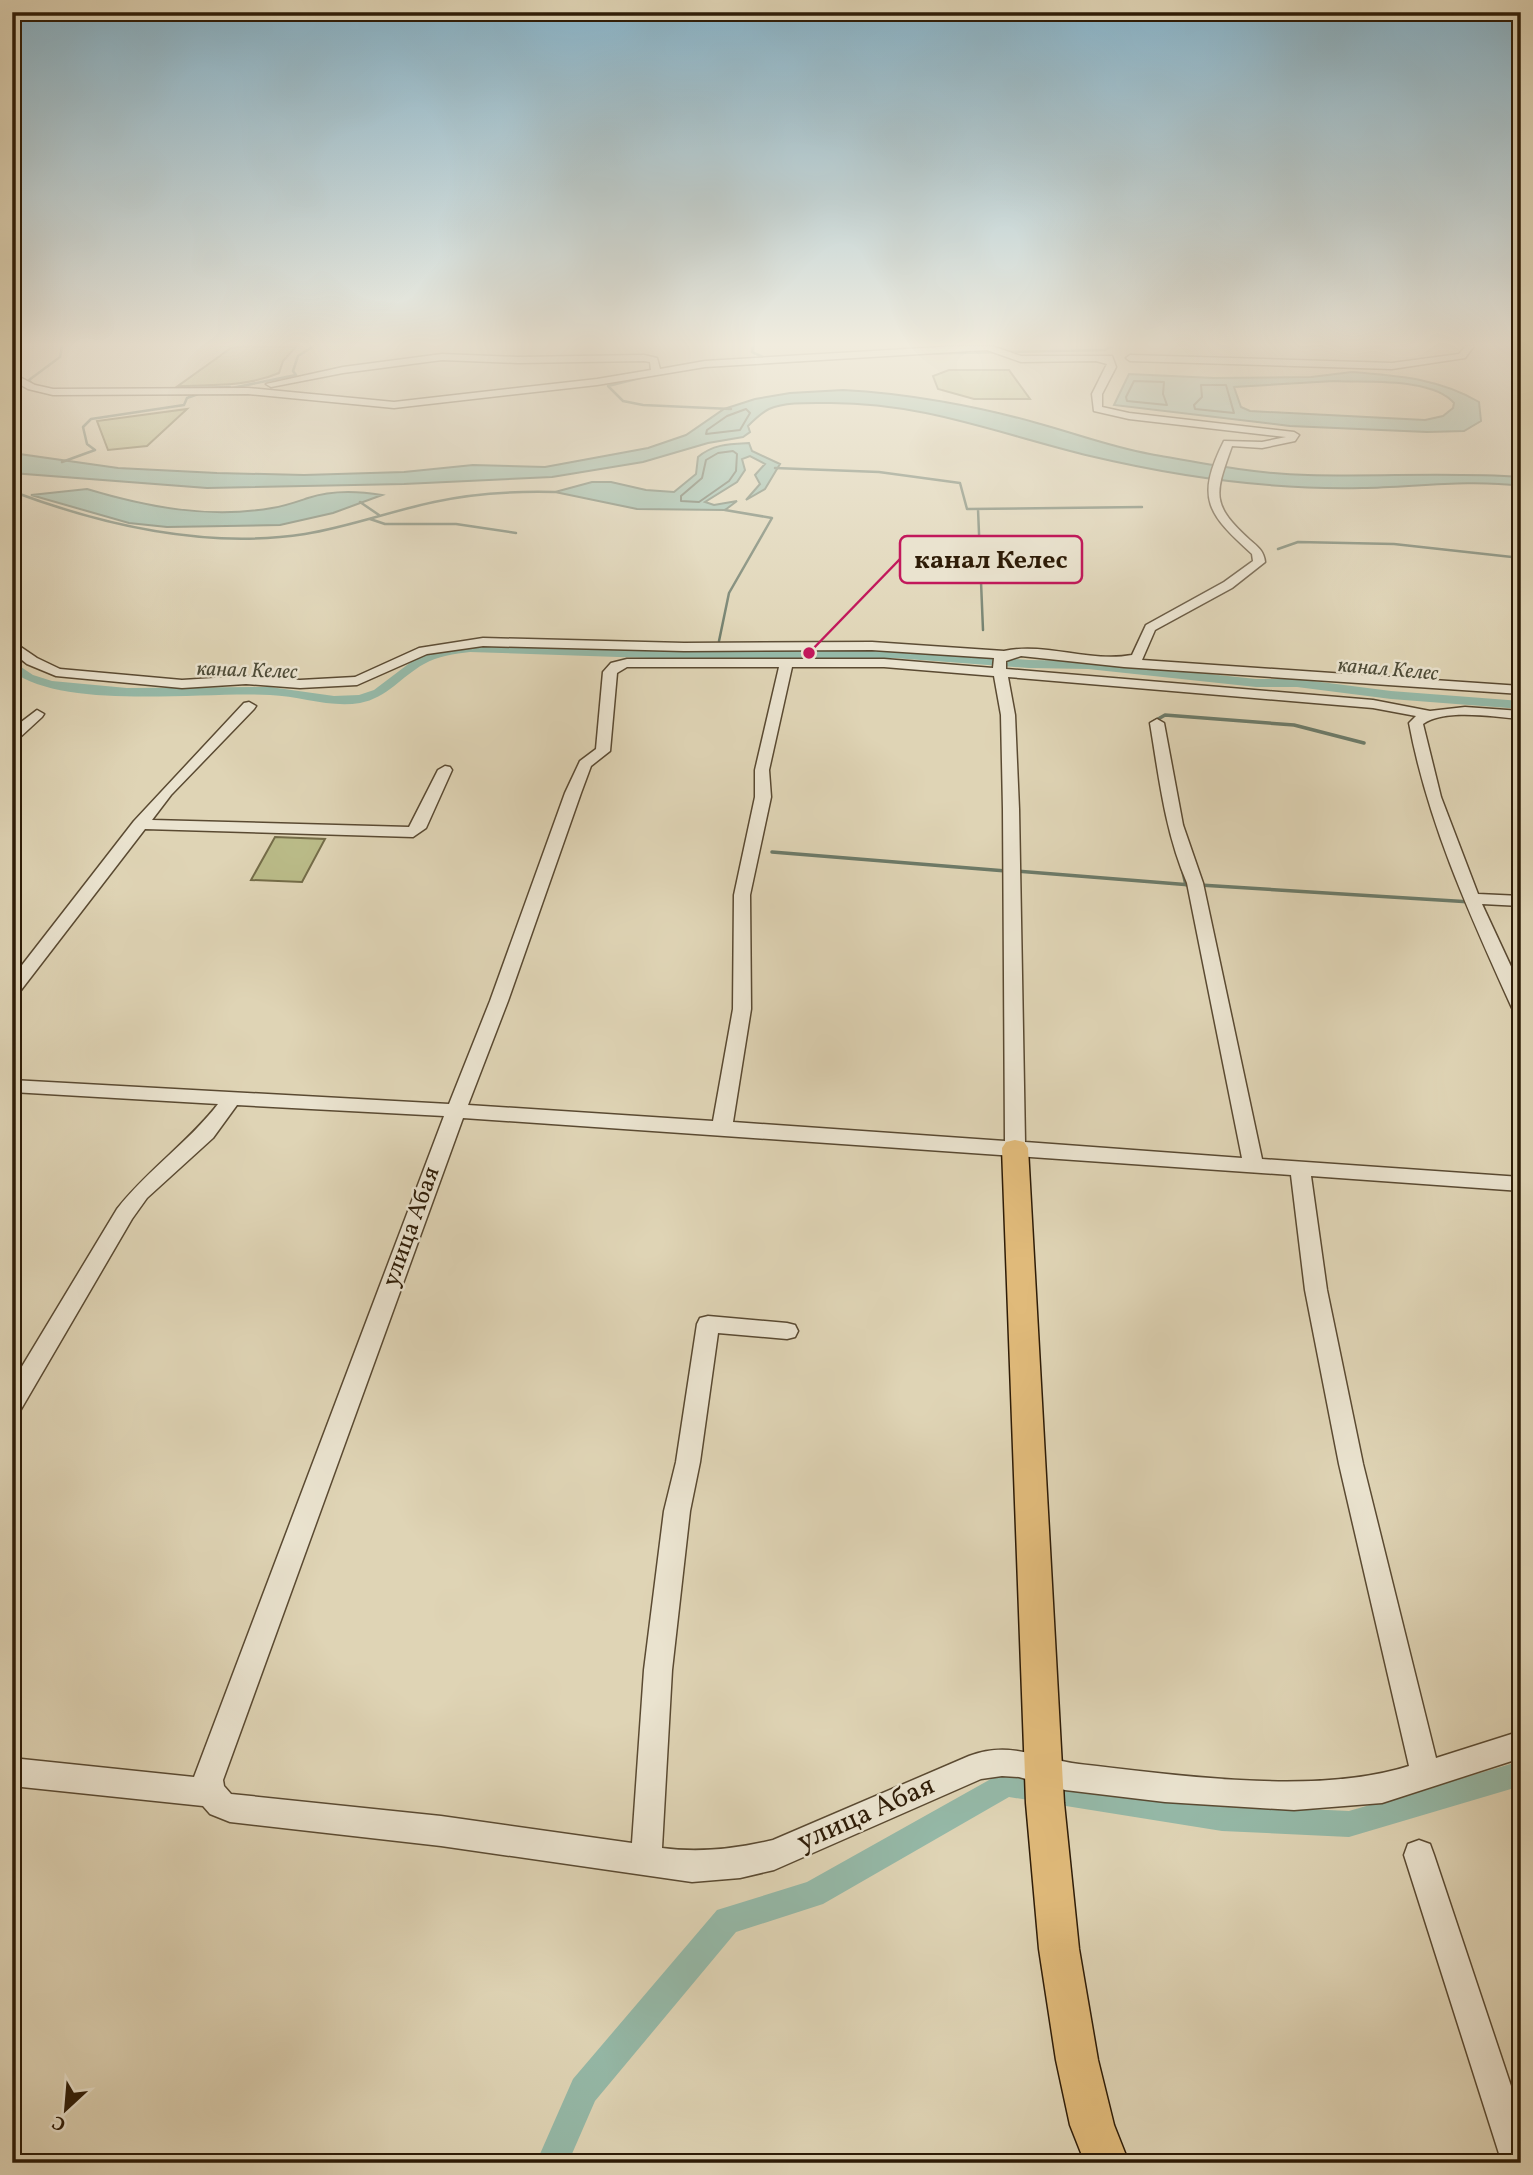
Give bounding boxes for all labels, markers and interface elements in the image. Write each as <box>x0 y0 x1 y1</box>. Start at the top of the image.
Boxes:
callout: канал Келес <box>900 536 1082 583</box>
text: канал Келес <box>914 543 1068 579</box>
water label: канал Келес <box>1336 651 1440 689</box>
water label: канал Келес <box>196 655 298 687</box>
street label: улица Абая <box>375 1162 449 1292</box>
street label: улица Абая <box>791 1766 941 1862</box>
north arrow <box>32 2074 102 2144</box>
text: С <box>48 2108 71 2137</box>

